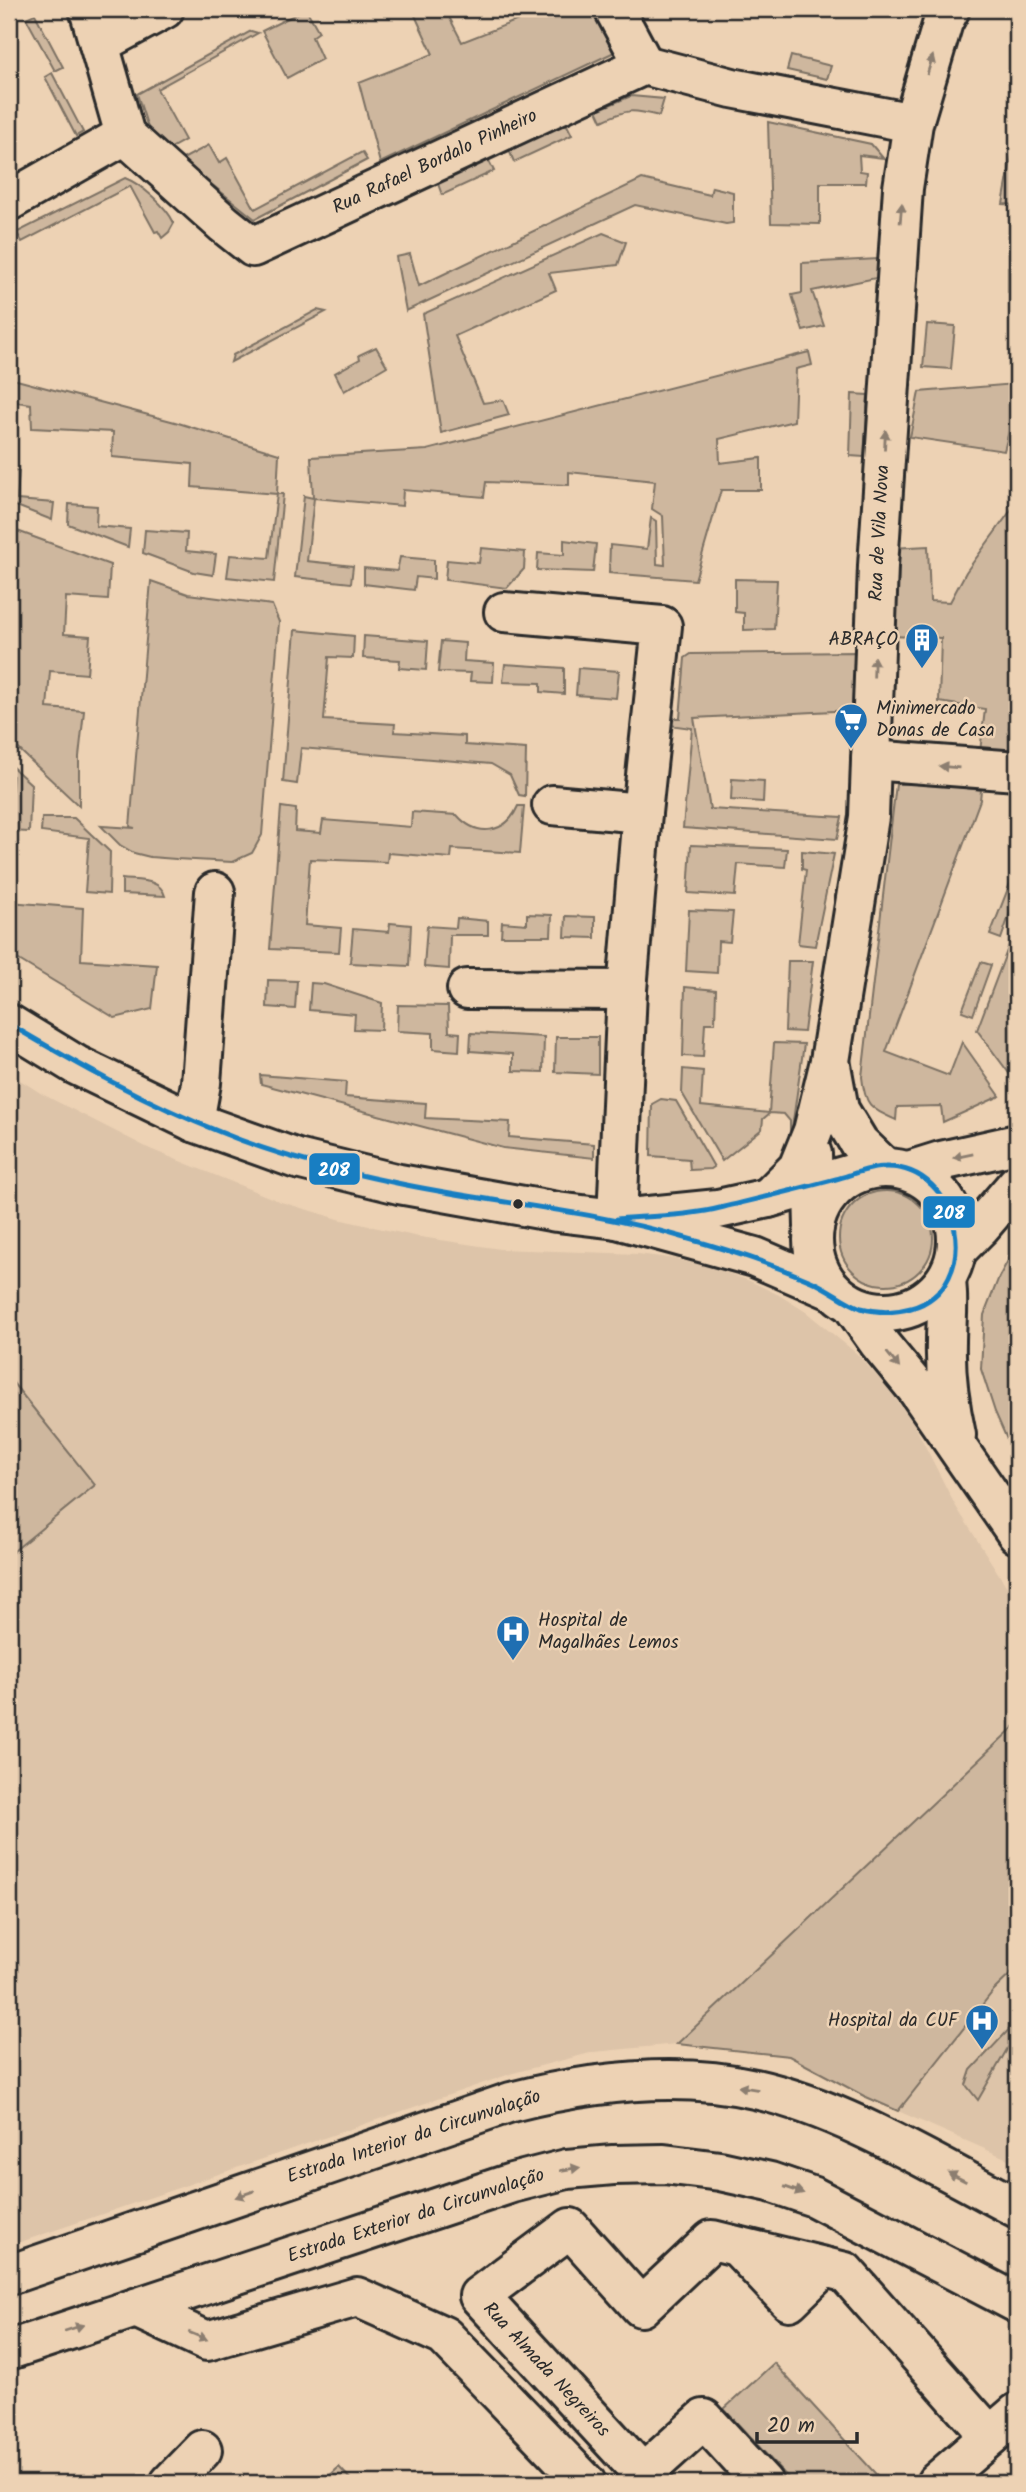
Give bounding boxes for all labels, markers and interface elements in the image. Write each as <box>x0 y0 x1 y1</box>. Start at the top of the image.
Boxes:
one-way arrow <box>926 54 936 75</box>
street label: Rua Rafael Bordalo Pinheiro <box>328 101 542 223</box>
one-way arrow <box>896 202 907 224</box>
one-way arrow <box>880 429 891 451</box>
street label: Rua de Vila Nova <box>861 464 899 602</box>
building icon: ABRAÇO <box>903 621 941 670</box>
place label: ABRAÇO <box>829 625 898 655</box>
one-way arrow <box>869 656 880 678</box>
place label: Minimercado Donas de Casa <box>876 694 995 746</box>
supermarket icon: Minimercado Donas de Casa <box>832 701 870 750</box>
one-way arrow <box>938 761 960 772</box>
one-way arrow <box>952 1151 974 1162</box>
line badge: 208 <box>308 1152 361 1186</box>
text: 208 <box>318 1156 351 1186</box>
line badge: 208 <box>922 1195 976 1229</box>
unlabelled marker <box>511 1197 525 1211</box>
text: 208 <box>933 1199 966 1229</box>
one-way arrow <box>885 1351 900 1368</box>
place label: Hospital de Magalhães Lemos <box>538 1606 679 1658</box>
hospital icon: Hospital de Magalhães Lemos <box>494 1613 532 1662</box>
hospital icon: Hospital da CUF <box>963 2002 1001 2051</box>
place label: Hospital da CUF <box>828 2006 960 2036</box>
street label: Estrada Interior da Circunvalação <box>283 2082 545 2192</box>
one-way arrow <box>737 2082 759 2093</box>
street label: Estrada Exterior da Circunvalação <box>284 2160 548 2272</box>
one-way arrow <box>559 2164 581 2175</box>
one-way arrow <box>947 2171 967 2183</box>
one-way arrow <box>784 2185 805 2196</box>
one-way arrow <box>234 2189 255 2200</box>
street label: Rua Almada Negreiros <box>475 2295 617 2445</box>
one-way arrow <box>63 2323 84 2333</box>
one-way arrow <box>188 2331 209 2342</box>
scale bar <box>757 2401 856 2445</box>
text: 20 m <box>767 2410 815 2443</box>

